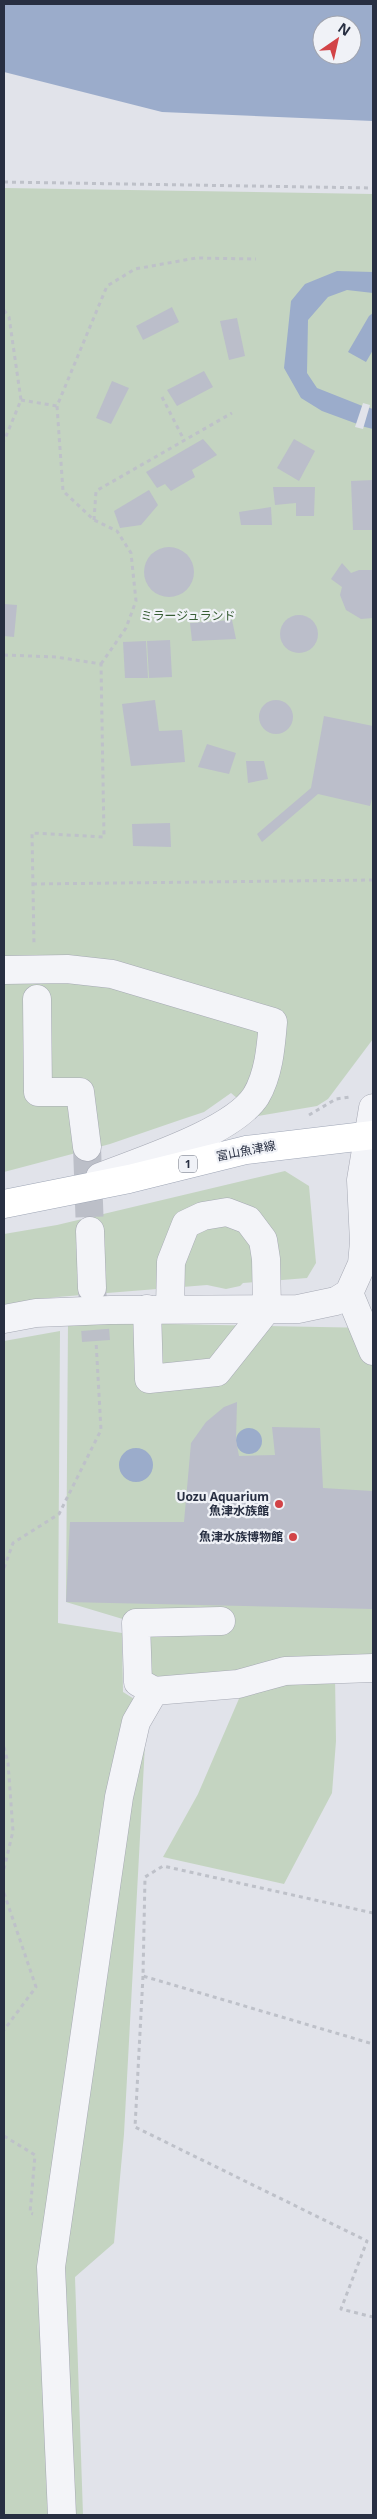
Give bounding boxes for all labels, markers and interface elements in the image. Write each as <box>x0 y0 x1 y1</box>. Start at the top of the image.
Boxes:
north arrow <box>312 15 362 65</box>
text: N <box>335 18 355 40</box>
park label: ミラージュランド <box>141 607 235 624</box>
street label: 富山魚津線 <box>215 1136 277 1165</box>
road number: 1 <box>179 1156 197 1172</box>
place label: Uozu Aquarium 魚津水族館 <box>176 1488 269 1519</box>
marker: Uozu Aquarium 魚津水族館 <box>273 1498 285 1510</box>
place label: 魚津水族博物館 <box>199 1528 283 1545</box>
marker: 魚津水族博物館 <box>287 1531 299 1543</box>

